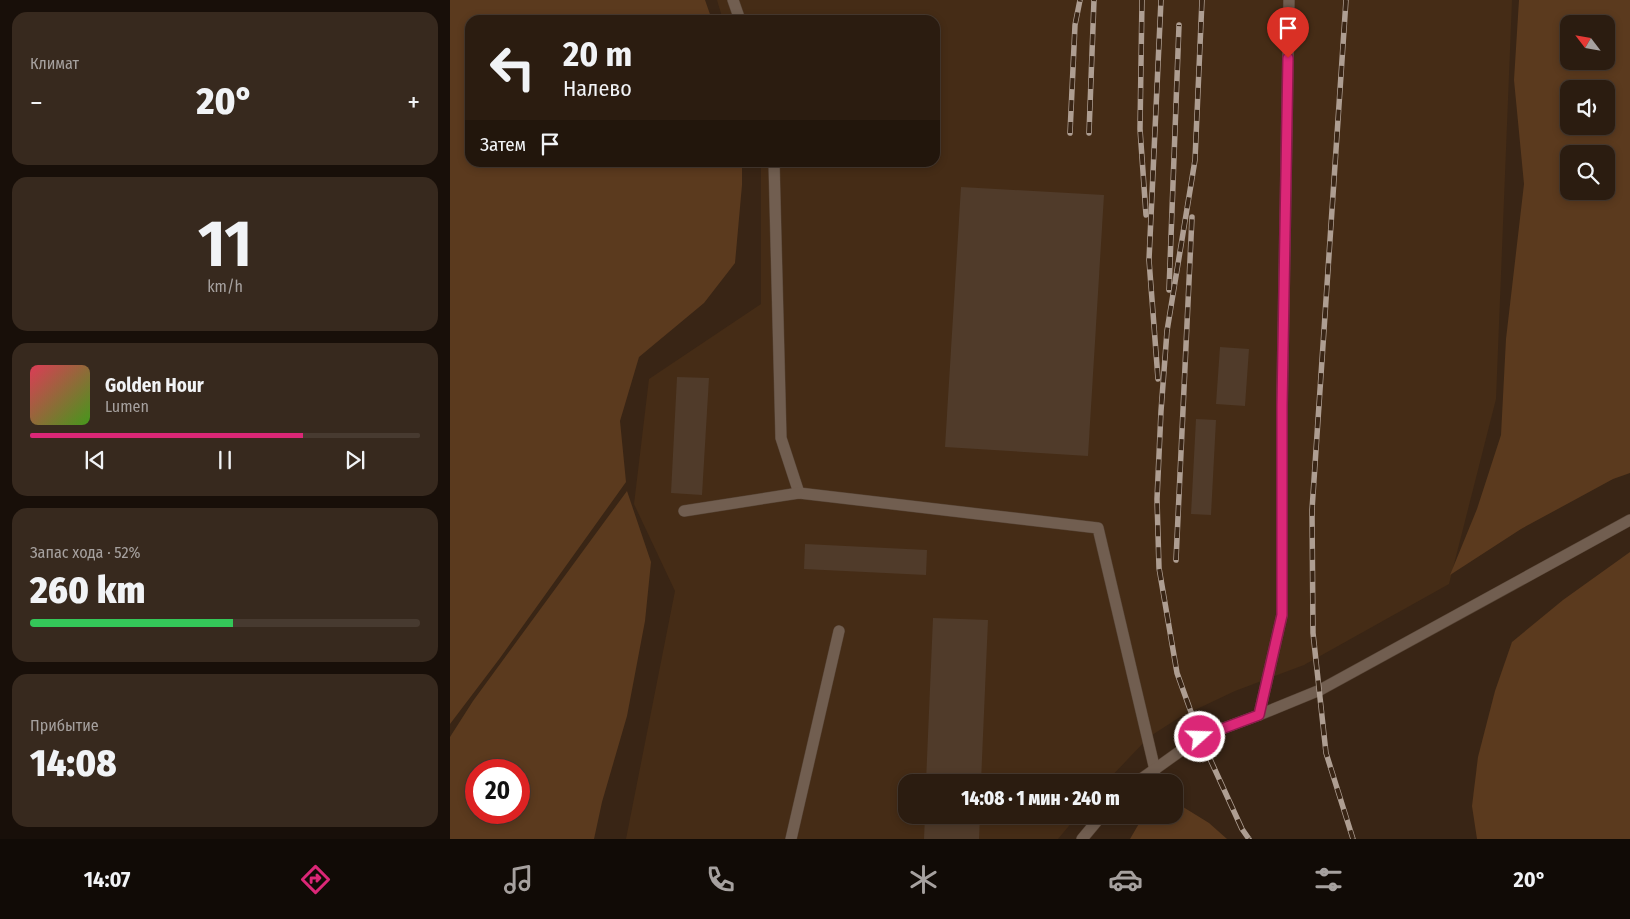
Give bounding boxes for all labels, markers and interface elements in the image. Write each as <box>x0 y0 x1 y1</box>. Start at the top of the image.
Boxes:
pin <box>1267 7 1309 58</box>
icon: arrive <box>1274 14 1302 42</box>
north arrow <box>1560 15 1615 70</box>
map controls <box>1560 15 1615 200</box>
text: 20 m <box>563 33 632 75</box>
icon: left <box>480 35 545 100</box>
text: Климат <box>30 54 79 73</box>
text: Налево <box>563 75 632 102</box>
text: 20° <box>197 78 253 124</box>
button: sound <box>1560 80 1615 135</box>
text: − <box>30 86 43 119</box>
text: + <box>407 86 420 119</box>
icon: arrive <box>536 130 564 158</box>
text: Затем <box>480 133 526 156</box>
button: search <box>1560 145 1615 200</box>
text: 11 <box>198 205 252 283</box>
text: km/h <box>207 277 243 296</box>
text: Golden Hour <box>105 374 204 397</box>
text: Lumen <box>105 397 149 416</box>
icon: previous <box>81 446 109 474</box>
icon: pause <box>211 446 239 474</box>
icon: next <box>341 446 369 474</box>
text: Запас хода · 52% <box>30 543 141 562</box>
text: 260 km <box>30 567 145 613</box>
position arrow <box>1173 710 1225 762</box>
text: Прибытие <box>30 716 99 735</box>
text: 14:08 <box>30 740 117 786</box>
speed limit sign: 20 <box>465 759 530 824</box>
text: 14:08 · 1 мин · 240 m <box>961 787 1120 810</box>
icon: directions <box>298 862 333 897</box>
icon: music <box>501 862 536 897</box>
icon: phone <box>703 862 738 897</box>
icon: climate <box>906 862 941 897</box>
icon: car <box>1108 862 1143 897</box>
icon: filters <box>1311 862 1346 897</box>
text: 14:07 <box>84 866 130 893</box>
text: 20° <box>1514 866 1546 893</box>

